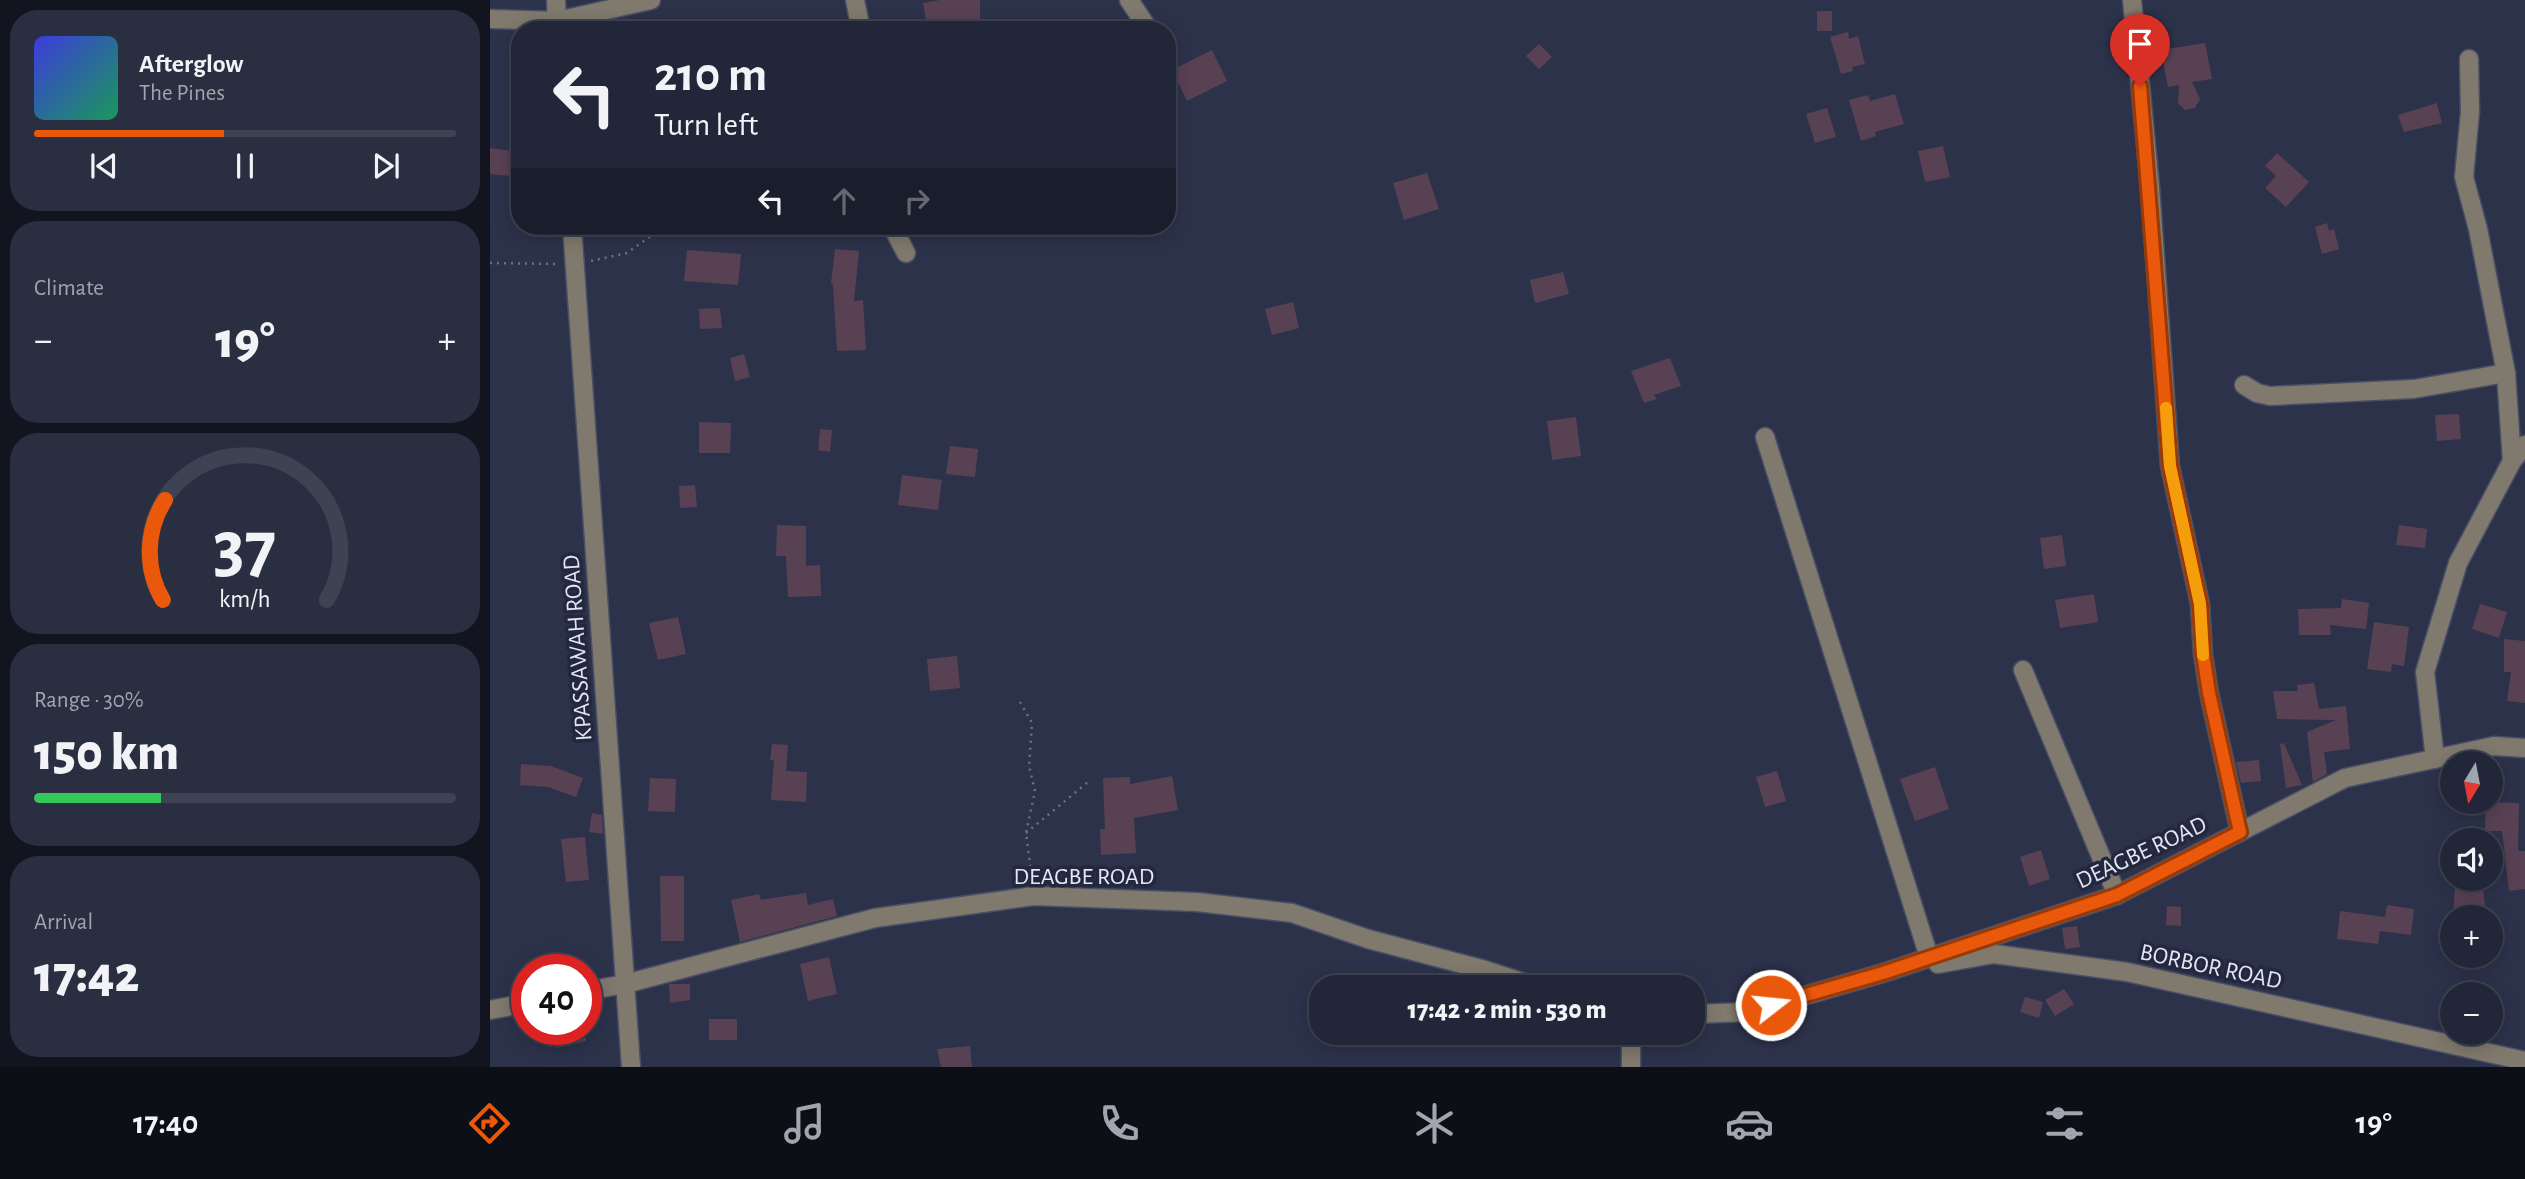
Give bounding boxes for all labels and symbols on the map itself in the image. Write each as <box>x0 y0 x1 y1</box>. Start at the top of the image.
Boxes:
pin <box>2110 14 2170 86</box>
street label: KPASSAWAH ROAD <box>560 554 596 742</box>
north arrow <box>2440 751 2502 814</box>
street label: DEAGBE ROAD <box>2073 812 2210 894</box>
street label: DEAGBE ROAD <box>1014 865 1154 889</box>
street label: BORBOR ROAD <box>2138 940 2284 994</box>
speed limit sign: 40 <box>511 954 602 1045</box>
position arrow <box>1734 968 1808 1042</box>

